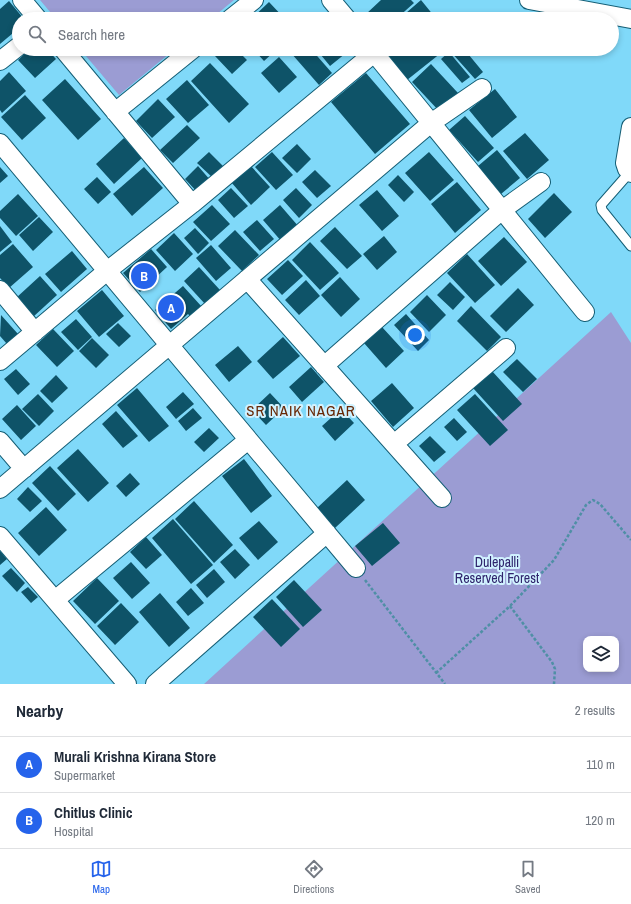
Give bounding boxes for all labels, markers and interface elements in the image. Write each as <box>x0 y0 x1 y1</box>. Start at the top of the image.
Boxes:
search box <box>12 12 619 56</box>
icon: search <box>26 23 48 45</box>
text: Search here <box>58 24 125 45</box>
pin: B <box>131 261 157 291</box>
pin: A <box>158 293 184 323</box>
your location <box>405 325 425 345</box>
district label: SR NAIK NAGAR <box>246 400 356 421</box>
park label: Dulepalli Reserved Forest <box>455 553 539 587</box>
map controls <box>583 636 619 672</box>
button: layers <box>583 636 619 672</box>
text: Nearby <box>16 699 63 722</box>
text: 2 results <box>575 702 615 719</box>
text: Murali Krishna Kirana Store <box>54 746 216 767</box>
text: A <box>25 756 33 773</box>
text: 110 m <box>586 756 615 773</box>
text: Supermarket <box>54 767 115 784</box>
text: Chitlus Clinic <box>54 802 133 823</box>
text: B <box>25 812 33 829</box>
text: 120 m <box>585 812 615 829</box>
text: Hospital <box>54 823 93 840</box>
tab: Map <box>90 858 112 896</box>
tab: Directions <box>293 858 334 896</box>
tab: Saved <box>515 858 541 896</box>

